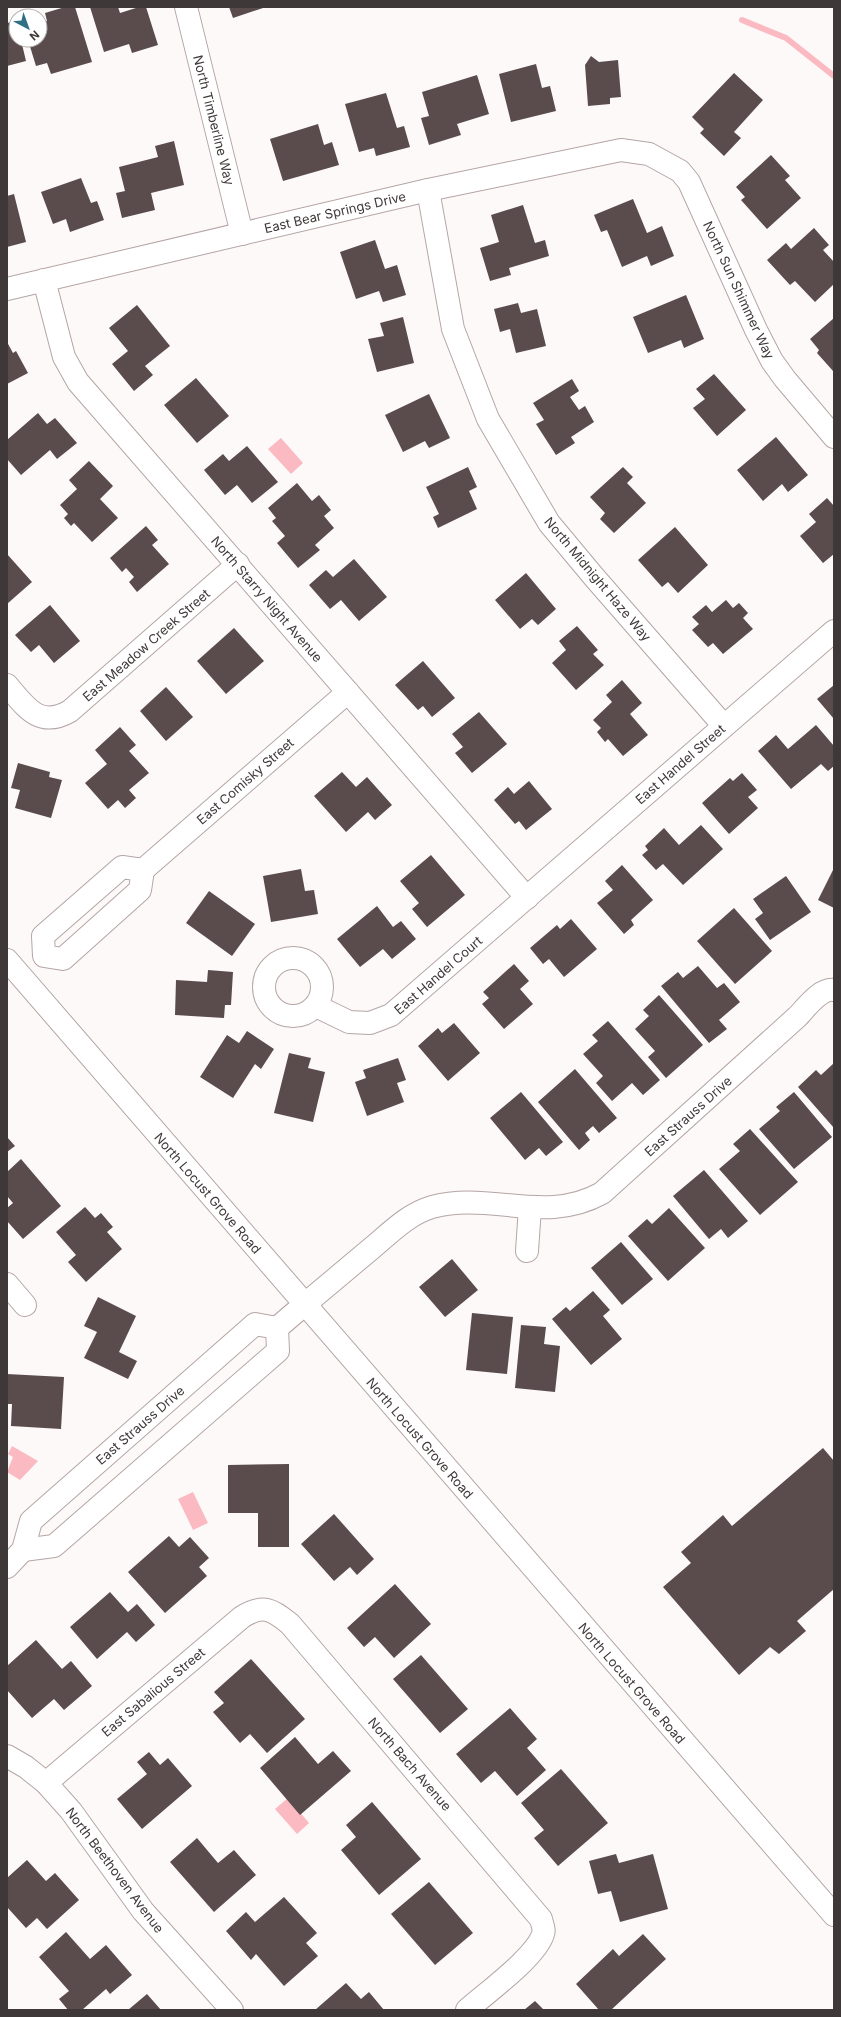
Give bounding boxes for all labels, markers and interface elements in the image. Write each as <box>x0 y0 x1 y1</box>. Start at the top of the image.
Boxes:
north arrow <box>8 8 48 48</box>
text: N <box>27 28 42 44</box>
street label: North Timberline Way <box>190 53 238 187</box>
street label: East Bear Springs Drive <box>263 188 407 236</box>
street label: North Sun Shimmer Way <box>700 219 778 361</box>
street label: North Midnight Haze Way <box>541 514 655 644</box>
street label: North Starry Night Avenue <box>208 533 326 665</box>
street label: East Meadow Creek Street <box>79 585 213 705</box>
street label: East Handel Street <box>632 721 728 807</box>
street label: East Comisky Street <box>193 734 297 828</box>
street label: East Handel Court <box>391 932 485 1018</box>
street label: East Strauss Drive <box>641 1073 735 1159</box>
street label: North Locust Grove Road <box>151 1129 265 1257</box>
street label: North Locust Grove Road <box>363 1374 477 1502</box>
street label: East Strauss Drive <box>92 1382 188 1468</box>
street label: North Locust Grove Road <box>575 1619 689 1747</box>
street label: East Sabalious Street <box>98 1644 208 1740</box>
street label: North Bach Avenue <box>365 1714 455 1814</box>
street label: North Beethoven Avenue <box>63 1804 167 1936</box>

